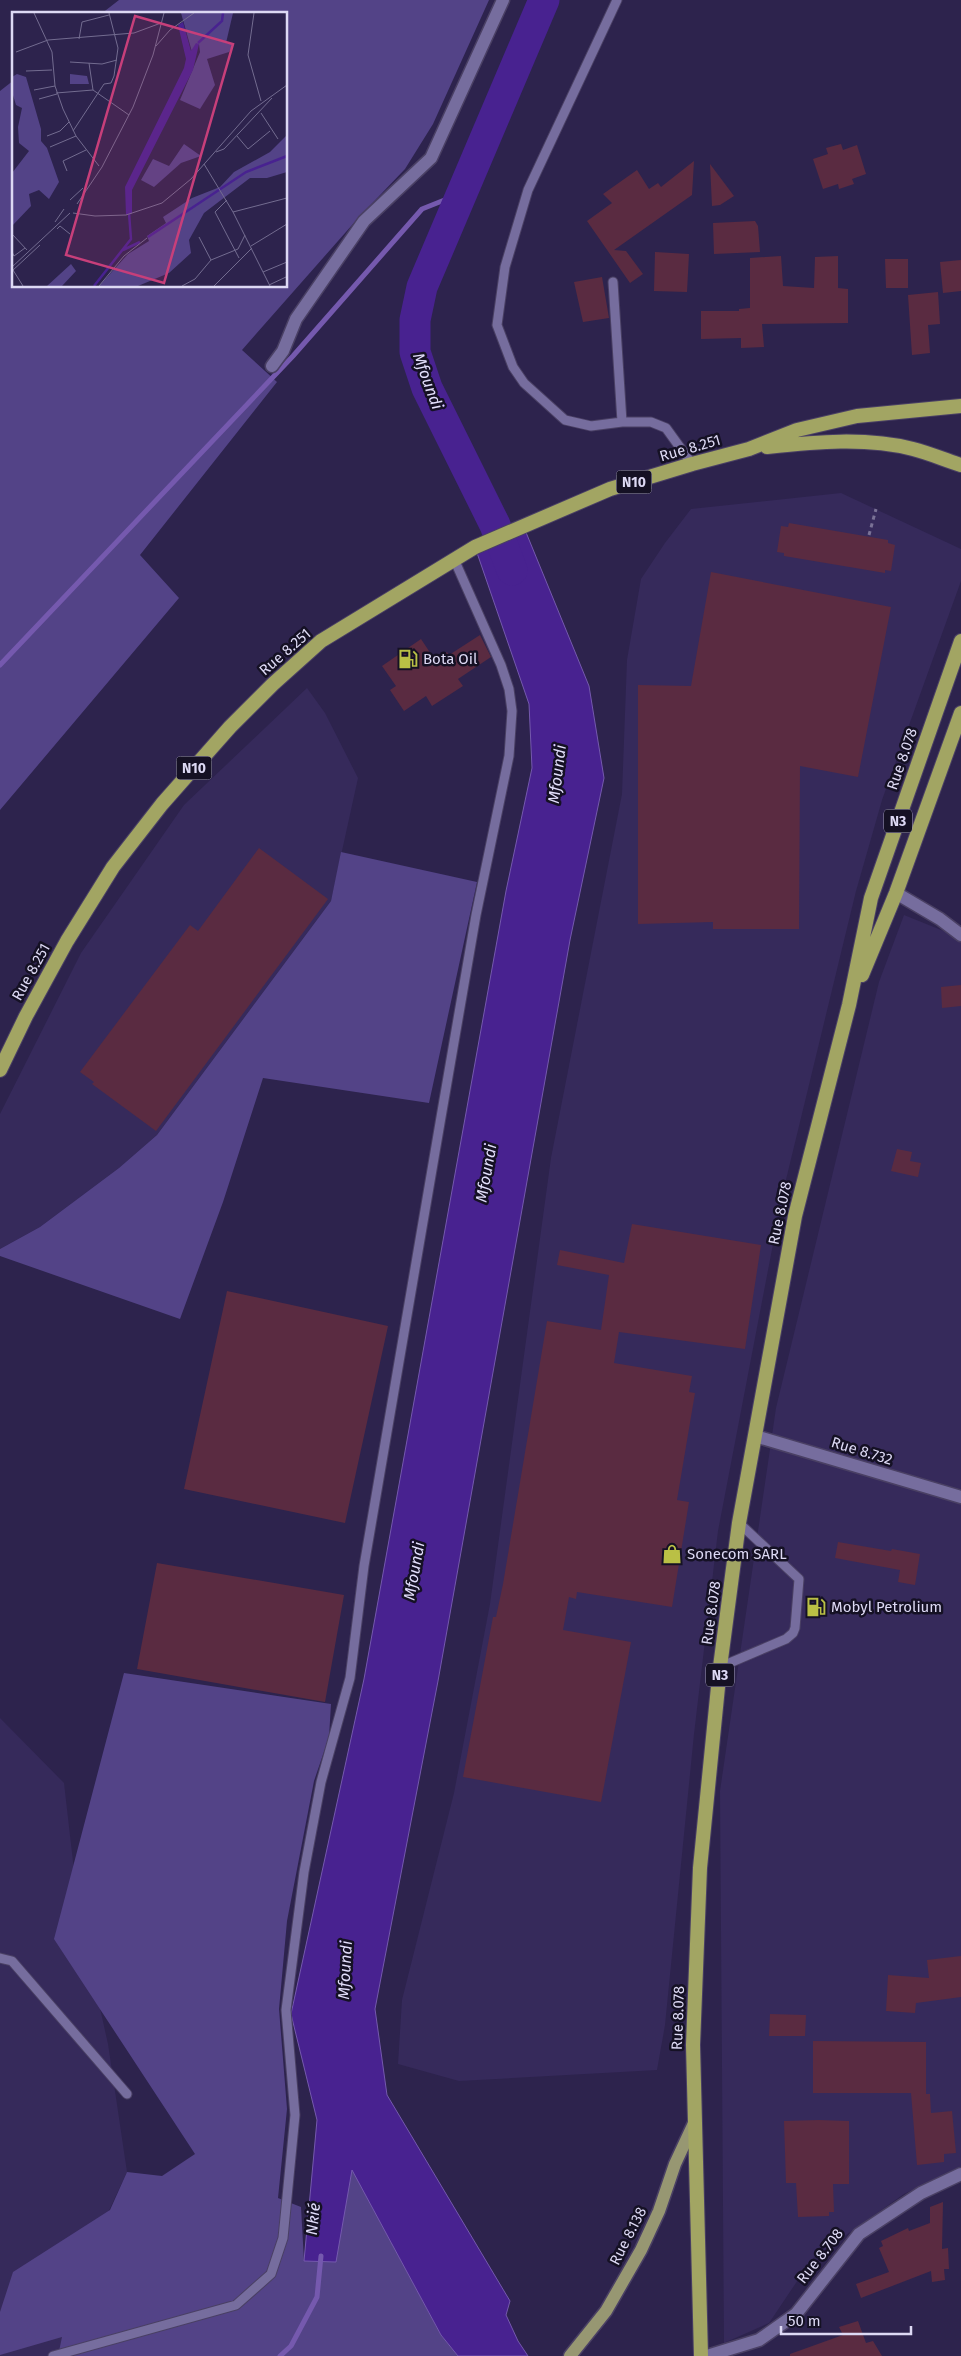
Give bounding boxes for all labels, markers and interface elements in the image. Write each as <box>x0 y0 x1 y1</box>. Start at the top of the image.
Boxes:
inset map <box>12 12 288 288</box>
water label: Mfoundi <box>409 350 447 412</box>
street label: Rue 8.251 <box>657 431 723 465</box>
road number: N10 <box>616 471 652 494</box>
street label: Rue 8.251 <box>256 625 314 679</box>
fuel station icon: Bota Oil <box>397 648 419 670</box>
place label: Bota Oil <box>423 650 478 668</box>
street label: Rue 8.078 <box>883 726 921 792</box>
water label: Mfoundi <box>544 743 570 804</box>
road number: N10 <box>176 756 212 780</box>
road number: N3 <box>884 809 912 832</box>
street label: Rue 8.251 <box>8 940 54 1004</box>
water label: Mfoundi <box>472 1142 501 1204</box>
street label: Rue 8.078 <box>765 1180 795 1246</box>
street label: Rue 8.732 <box>829 1433 895 1469</box>
water label: Mfoundi <box>400 1540 429 1602</box>
shop icon: Sonecom SARL <box>661 1543 683 1565</box>
place label: Sonecom SARL <box>687 1545 787 1563</box>
street label: Rue 8.078 <box>698 1580 724 1646</box>
fuel station icon: Mobyl Petrolium <box>805 1596 827 1618</box>
place label: Mobyl Petrolium <box>831 1598 942 1616</box>
road number: N3 <box>706 1664 734 1686</box>
water label: Mfoundi <box>334 1939 356 2000</box>
street label: Rue 8.078 <box>668 1986 688 2050</box>
water label: Nkié <box>302 2202 324 2236</box>
street label: Rue 8.138 <box>606 2204 650 2268</box>
street label: Rue 8.708 <box>793 2225 847 2287</box>
scale bar <box>781 2304 911 2336</box>
text: 50 m <box>788 2312 821 2330</box>

